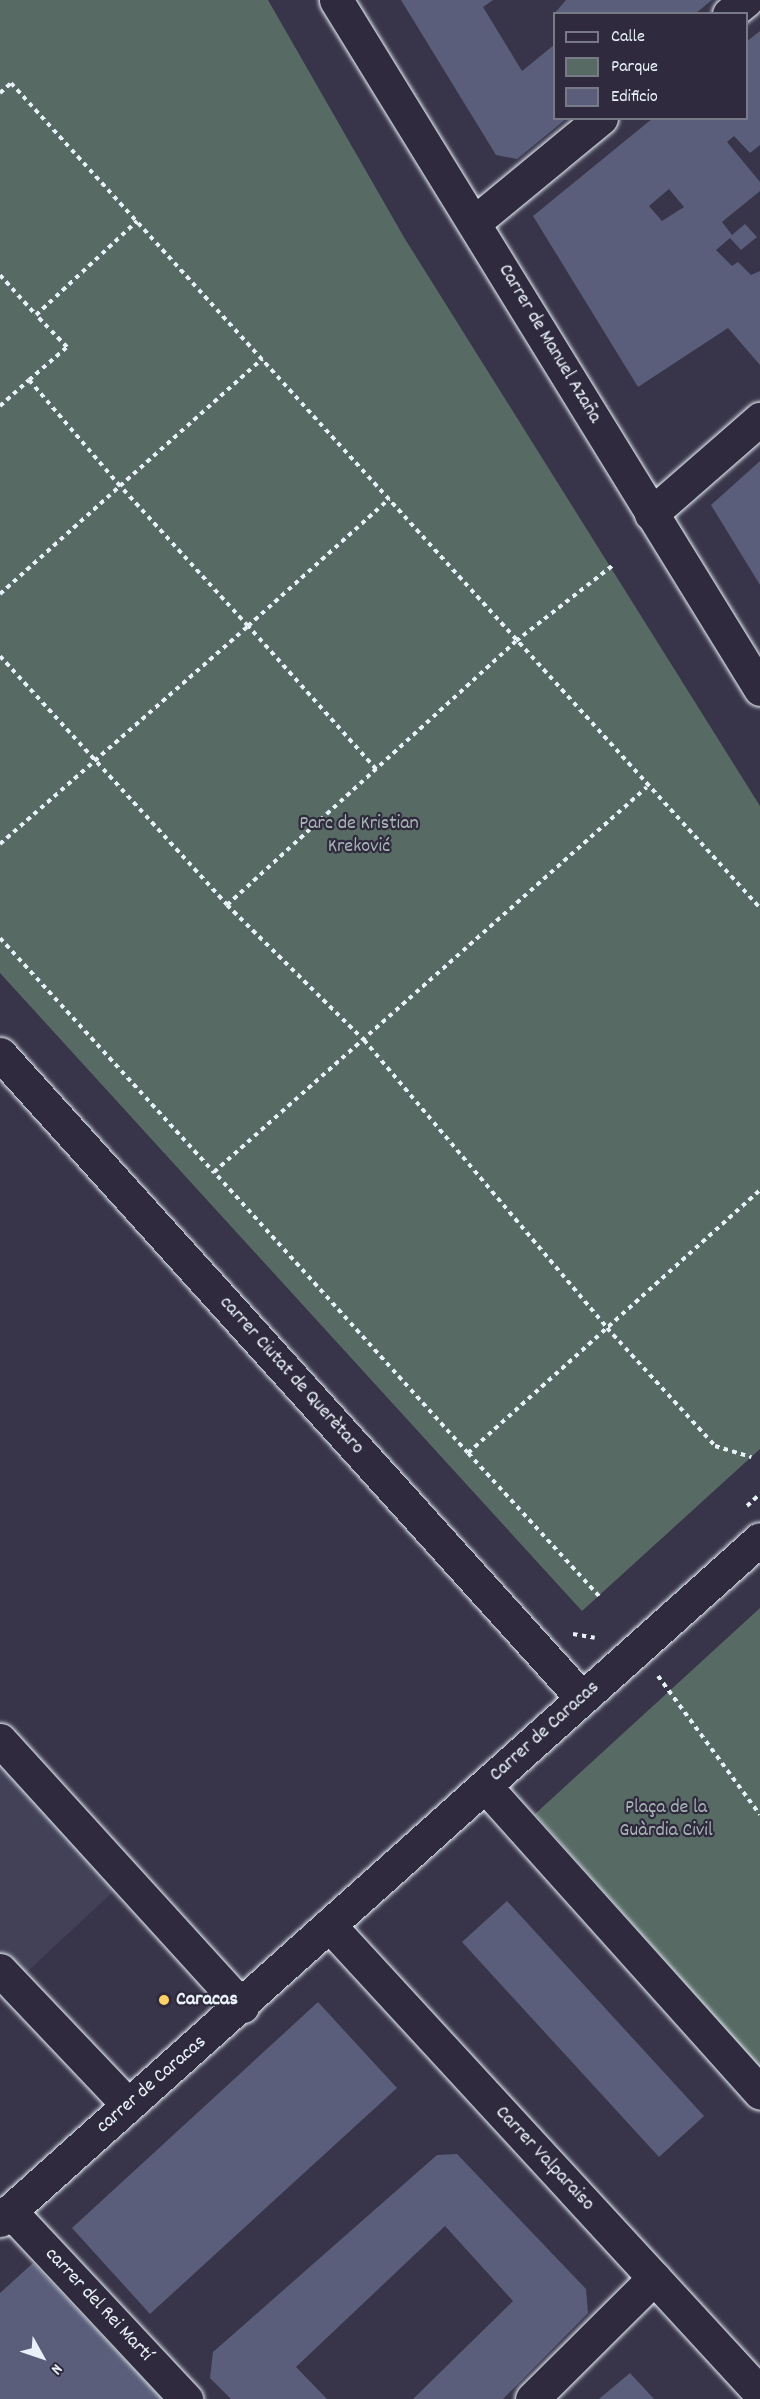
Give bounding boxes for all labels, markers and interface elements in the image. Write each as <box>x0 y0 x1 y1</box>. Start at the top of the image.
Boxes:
legend <box>553 12 748 120</box>
text: Calle <box>611 25 645 50</box>
text: Parque <box>611 55 658 80</box>
text: Edificio <box>611 85 658 110</box>
street label: Carrer de Manuel Azaña <box>492 260 606 428</box>
park label: Parc de Kristian Kreković <box>299 813 419 860</box>
street label: carrer Ciutat de Querètaro <box>214 1292 368 1460</box>
street label: Carrer de Caracas <box>485 1676 605 1788</box>
park label: Plaça de la Guàrdia Civil <box>619 1797 713 1844</box>
place label: Caracas <box>176 1988 238 2012</box>
marker: Caracas <box>157 1993 171 2007</box>
street label: carrer de Caracas <box>92 2031 212 2139</box>
street label: Carrer Valparaiso <box>489 2101 599 2217</box>
street label: carrer del Rei Martí <box>39 2243 157 2367</box>
north arrow <box>12 2327 72 2387</box>
text: N <box>45 2358 68 2379</box>

